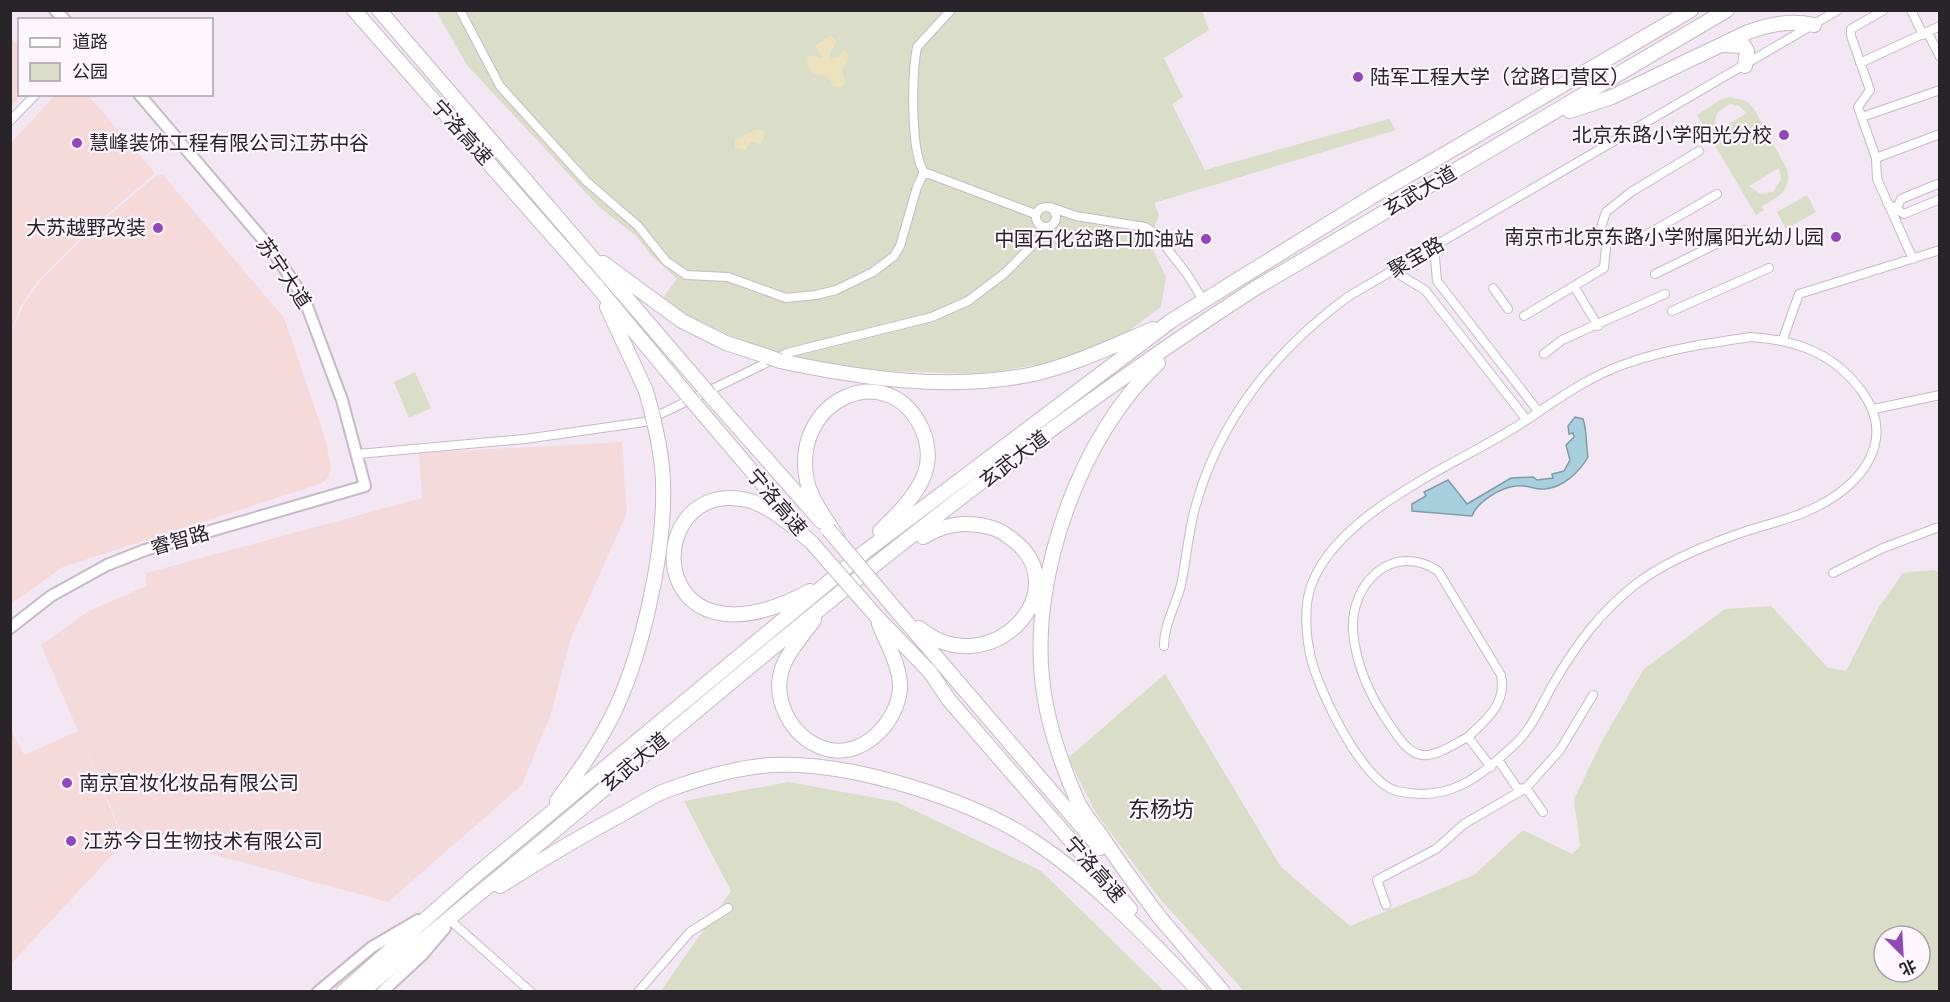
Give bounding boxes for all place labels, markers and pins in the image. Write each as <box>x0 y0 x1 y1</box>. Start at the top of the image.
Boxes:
place label: 陆军工程大学（岔路口营区） <box>1370 65 1630 89</box>
marker: 陆军工程大学（岔路口营区） <box>1351 70 1365 84</box>
place label: 北京东路小学阳光分校 <box>1572 123 1772 147</box>
marker: 北京东路小学阳光分校 <box>1777 128 1791 142</box>
place label: 慧峰装饰工程有限公司江苏中谷 <box>89 131 369 155</box>
marker: 慧峰装饰工程有限公司江苏中谷 <box>70 136 84 150</box>
place label: 大苏越野改装 <box>26 216 146 240</box>
marker: 大苏越野改装 <box>151 221 165 235</box>
place label: 南京市北京东路小学附属阳光幼儿园 <box>1504 225 1824 249</box>
place label: 中国石化岔路口加油站 <box>994 227 1194 251</box>
marker: 南京市北京东路小学附属阳光幼儿园 <box>1829 230 1843 244</box>
marker: 中国石化岔路口加油站 <box>1199 232 1213 246</box>
place label: 南京宜妆化妆品有限公司 <box>79 771 299 795</box>
marker: 南京宜妆化妆品有限公司 <box>60 776 74 790</box>
place label: 江苏今日生物技术有限公司 <box>83 829 323 853</box>
marker: 江苏今日生物技术有限公司 <box>64 834 78 848</box>

